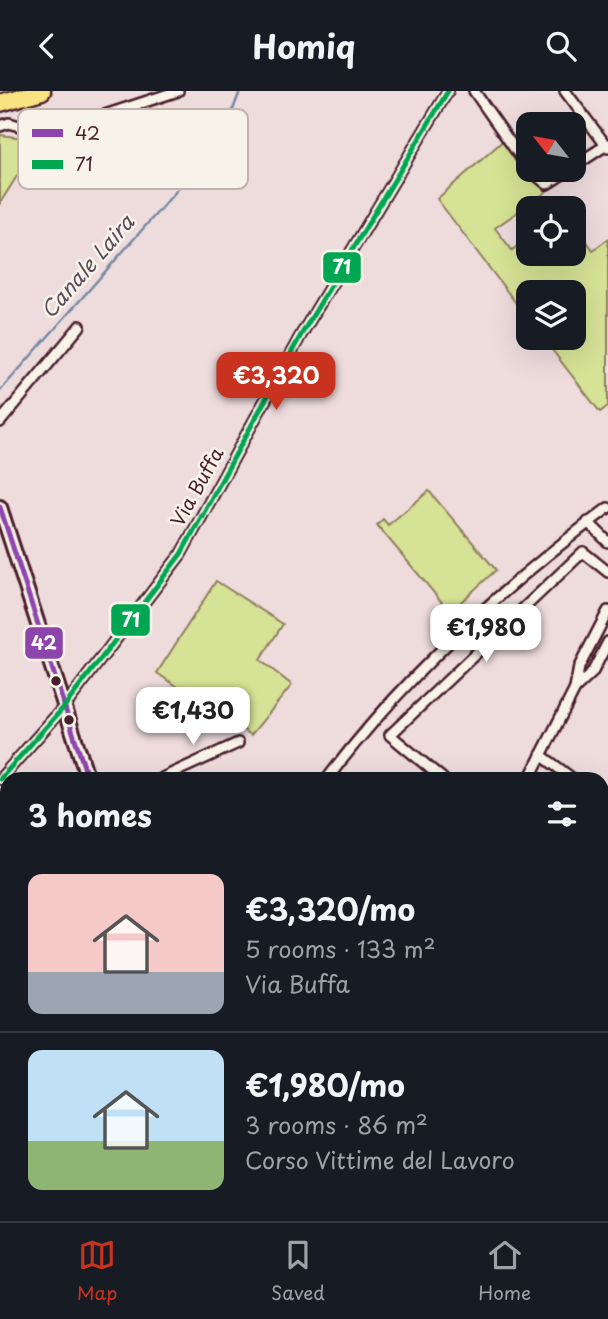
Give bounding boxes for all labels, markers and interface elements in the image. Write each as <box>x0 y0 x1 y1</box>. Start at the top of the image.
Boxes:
text: Homiq <box>252 22 356 70</box>
icon: back <box>28 27 66 65</box>
icon: search <box>542 27 580 65</box>
legend <box>18 109 248 189</box>
north arrow <box>516 112 586 182</box>
map controls <box>516 112 586 350</box>
text: 42 <box>75 118 100 146</box>
text: 71 <box>75 149 93 177</box>
button: locate <box>516 196 586 266</box>
water label: Canale Laira <box>32 206 141 325</box>
line badge: 71 <box>322 251 362 284</box>
text: 71 <box>333 252 351 280</box>
button: layers <box>516 280 586 350</box>
pin: €3,320 <box>219 353 333 412</box>
text: €3,320 <box>232 357 320 392</box>
street label: Via Buffa <box>163 442 229 531</box>
line badge: 71 <box>110 603 151 637</box>
text: 71 <box>122 605 140 633</box>
pin: €1,980 <box>429 605 543 664</box>
text: €1,980 <box>446 609 526 644</box>
line badge: 42 <box>24 626 64 660</box>
text: 42 <box>31 628 57 656</box>
unlabelled marker <box>49 674 63 688</box>
pin: €1,430 <box>136 687 250 747</box>
text: €1,430 <box>152 692 234 727</box>
unlabelled marker <box>62 713 76 727</box>
text: 3 homes <box>28 792 152 837</box>
icon: filters <box>543 795 581 833</box>
text: €3,320/mo <box>245 886 415 931</box>
icon: home <box>84 902 168 986</box>
text: 5 rooms · 133 m² <box>245 931 436 966</box>
text: Via Buffa <box>245 966 350 1001</box>
text: €1,980/mo <box>245 1062 405 1107</box>
icon: home <box>84 1078 168 1162</box>
text: 3 rooms · 86 m² <box>245 1107 428 1142</box>
text: Corso Vittime del Lavoro <box>245 1142 515 1177</box>
tab: Map <box>77 1236 117 1306</box>
tab: Saved <box>271 1236 325 1306</box>
tab: Home <box>478 1236 531 1306</box>

